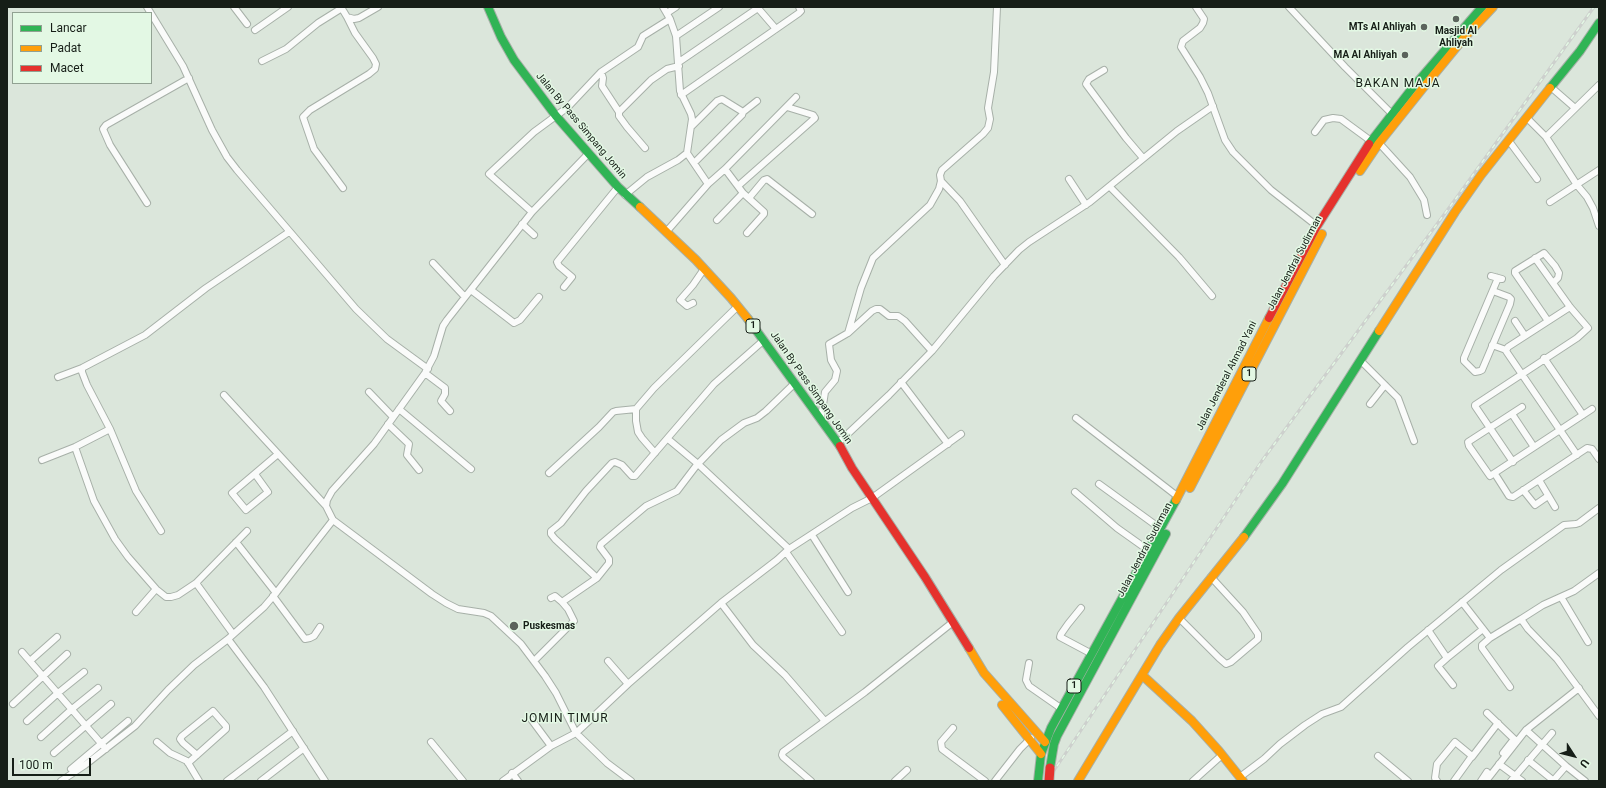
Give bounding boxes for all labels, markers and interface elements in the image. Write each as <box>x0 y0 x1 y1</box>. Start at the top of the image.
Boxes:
legend <box>12 12 152 84</box>
marker: Masjid Al Ahliyah <box>1451 14 1461 24</box>
text: Lancar <box>50 21 87 35</box>
place label: MTs Al Ahliyah <box>1349 21 1416 33</box>
marker: MTs Al Ahliyah <box>1419 22 1429 32</box>
place label: Masjid Al Ahliyah <box>1435 25 1477 48</box>
text: Padat <box>50 41 81 55</box>
place label: MA Al Ahliyah <box>1334 49 1397 61</box>
marker: MA Al Ahliyah <box>1400 50 1410 60</box>
text: Macet <box>50 61 84 75</box>
street label: Jalan By Pass Simpang Jomin <box>533 71 629 181</box>
district label: BAKAN MAJA <box>1356 77 1440 91</box>
street label: Jalan Jendral Sudirman <box>1265 214 1325 312</box>
road number: 1 <box>746 319 760 333</box>
street label: Jalan Jenderal Ahmad Yani <box>1194 319 1260 433</box>
street label: Jalan By Pass Simpang Jomin <box>768 329 854 447</box>
road number: 1 <box>1242 367 1256 381</box>
street label: Jalan Jendral Sudirman <box>1115 501 1175 599</box>
marker: Puskesmas <box>508 620 520 632</box>
place label: Puskesmas <box>523 620 575 632</box>
road number: 1 <box>1067 679 1081 693</box>
district label: JOMIN TIMUR <box>521 712 609 726</box>
north arrow <box>1554 736 1594 776</box>
scale bar <box>14 750 93 776</box>
text: U <box>1577 757 1592 770</box>
text: 100 m <box>19 758 53 772</box>

